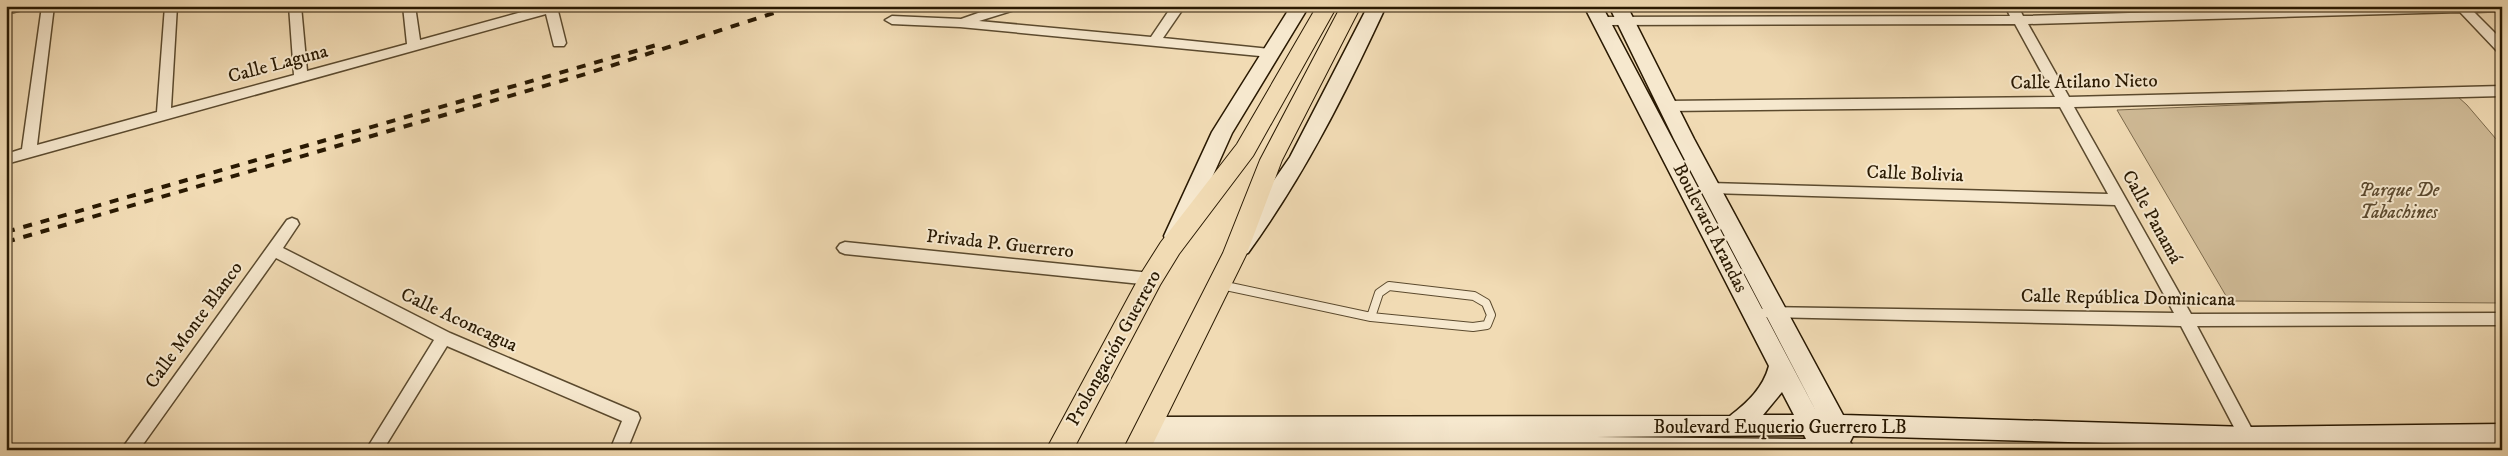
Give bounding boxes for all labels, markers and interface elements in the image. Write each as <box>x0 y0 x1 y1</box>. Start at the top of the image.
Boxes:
street label: Calle Laguna <box>226 40 330 88</box>
street label: Calle Atilano Nieto <box>2010 69 2158 95</box>
street label: Boulevard Arandas <box>1668 160 1752 296</box>
street label: Calle Bolivia <box>1866 161 1964 187</box>
street label: Calle Panamá <box>2117 166 2187 268</box>
park label: Parque De Tabachines <box>2359 179 2440 224</box>
street label: Privada P. Guerrero <box>925 225 1075 263</box>
street label: Calle Monte Blanco <box>140 257 248 393</box>
street label: Prolongación Guerrero <box>1062 266 1166 430</box>
street label: Calle Aconcagua <box>397 283 521 357</box>
street label: Calle República Dominicana <box>2021 285 2235 311</box>
street label: Boulevard Euquerio Guerrero LB <box>1653 416 1907 440</box>

